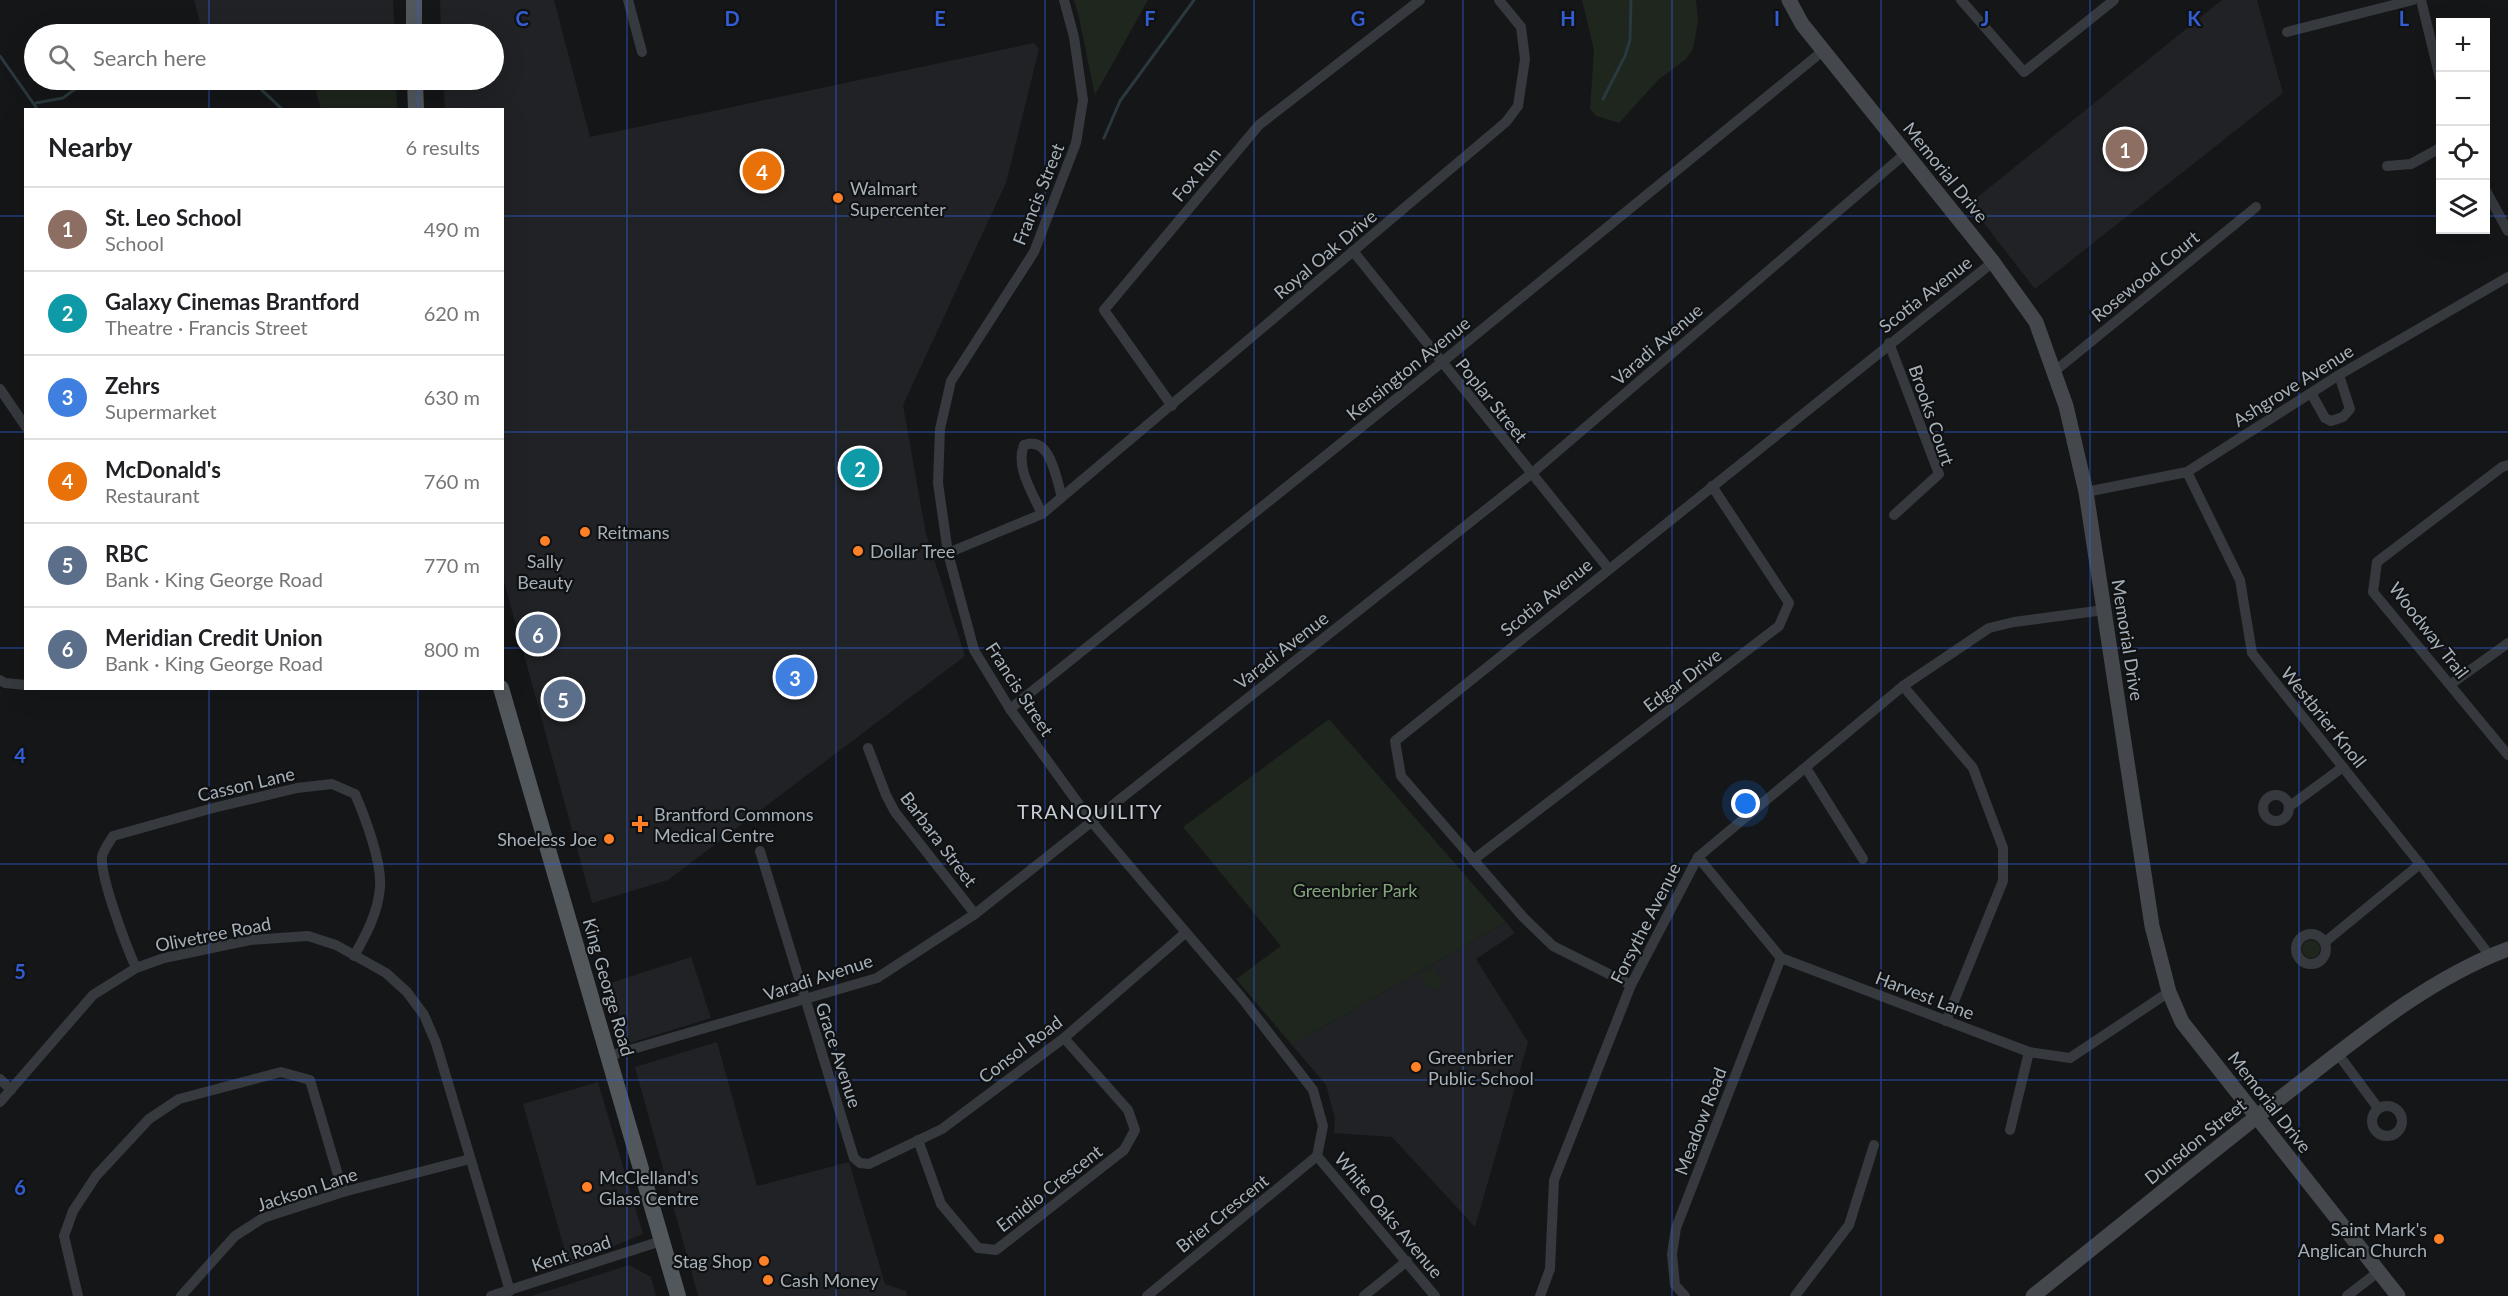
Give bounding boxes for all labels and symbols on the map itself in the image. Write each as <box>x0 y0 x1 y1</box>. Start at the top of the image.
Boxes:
text: C <box>515 6 529 30</box>
text: D <box>724 6 740 30</box>
text: E <box>934 6 946 30</box>
text: F <box>1144 6 1156 30</box>
text: G <box>1351 6 1365 30</box>
text: H <box>1560 6 1576 30</box>
text: I <box>1774 6 1780 30</box>
text: J <box>1981 6 1989 30</box>
text: K <box>2187 6 2201 30</box>
text: L <box>2399 6 2410 30</box>
street label: Memorial Drive <box>1899 117 1993 227</box>
pin: 1 <box>2106 126 2144 172</box>
street label: Francis Street <box>1008 140 1069 248</box>
street label: Fox Run <box>1167 143 1225 205</box>
pin: 4 <box>742 148 782 194</box>
place label: Walmart Supercenter <box>850 177 946 220</box>
marker: Walmart Supercenter <box>831 191 845 205</box>
street label: Royal Oak Drive <box>1269 205 1381 303</box>
street label: Rosewood Court <box>2087 225 2204 326</box>
street label: Scotia Avenue <box>1874 251 1976 337</box>
street label: Varadi Avenue <box>1607 299 1707 389</box>
street label: Kensington Avenue <box>1342 311 1474 425</box>
street label: Ashgrove Avenue <box>2229 339 2357 431</box>
street label: Poplar Street <box>1451 353 1533 447</box>
street label: Brooks Court <box>1905 362 1960 469</box>
pin: 2 <box>840 446 880 490</box>
place label: Reitmans <box>597 521 670 543</box>
marker: Reitmans <box>578 525 592 539</box>
marker: Sally Beauty <box>538 534 552 548</box>
place label: Dollar Tree <box>870 540 955 562</box>
marker: Dollar Tree <box>851 544 865 558</box>
place label: Sally Beauty <box>517 550 574 593</box>
street label: Scotia Avenue <box>1496 553 1596 641</box>
street label: Woodway Trail <box>2385 577 2473 683</box>
street label: Memorial Drive <box>2108 578 2148 702</box>
street label: Varadi Avenue <box>1230 606 1332 694</box>
pin: 6 <box>518 612 558 656</box>
street label: Francis Street <box>981 638 1059 741</box>
street label: Edgar Drive <box>1639 643 1725 717</box>
pin: 3 <box>776 654 814 700</box>
street label: Westbrier Knoll <box>2277 662 2371 772</box>
pin: 5 <box>544 676 582 722</box>
text: 4 <box>14 743 26 767</box>
street label: Casson Lane <box>195 762 297 806</box>
street label: Barbara Street <box>896 787 982 891</box>
your location <box>1731 789 1760 818</box>
district label: TRANQUILITY <box>1017 799 1163 823</box>
place label: Brantford Commons Medical Centre <box>654 803 814 846</box>
marker: Brantford Commons Medical Centre <box>631 815 649 833</box>
place label: Shoeless Joe <box>497 828 597 850</box>
marker: Shoeless Joe <box>602 832 616 846</box>
street label: Forsythe Avenue <box>1605 859 1685 987</box>
park label: Greenbrier Park <box>1293 879 1418 901</box>
street label: Olivetree Road <box>153 912 273 956</box>
street label: King George Road <box>579 915 639 1059</box>
street label: Varadi Avenue <box>761 949 875 1005</box>
text: 5 <box>14 959 26 983</box>
street label: Harvest Lane <box>1872 966 1978 1024</box>
street label: Grace Avenue <box>812 999 866 1111</box>
street label: Consol Road <box>974 1010 1066 1088</box>
place label: Greenbrier Public School <box>1428 1046 1534 1089</box>
street label: Memorial Drive <box>2224 1047 2316 1157</box>
marker: Greenbrier Public School <box>1409 1060 1423 1074</box>
street label: Meadow Road <box>1669 1064 1731 1178</box>
street label: Dunsdon Street <box>2140 1093 2250 1188</box>
street label: Emidio Crescent <box>992 1140 1107 1236</box>
street label: White Oaks Avenue <box>1330 1148 1448 1282</box>
street label: Jackson Lane <box>254 1162 360 1216</box>
place label: McClelland's Glass Centre <box>599 1166 699 1209</box>
street label: Brier Crescent <box>1171 1169 1273 1257</box>
text: 6 <box>14 1175 26 1199</box>
marker: McClelland's Glass Centre <box>580 1180 594 1194</box>
place label: Saint Mark's Anglican Church <box>2298 1218 2427 1261</box>
street label: Kent Road <box>529 1230 613 1276</box>
marker: Saint Mark's Anglican Church <box>2432 1232 2446 1246</box>
place label: Stag Shop <box>673 1250 752 1272</box>
marker: Stag Shop <box>757 1254 771 1268</box>
place label: Cash Money <box>780 1269 879 1291</box>
marker: Cash Money <box>761 1273 775 1287</box>

